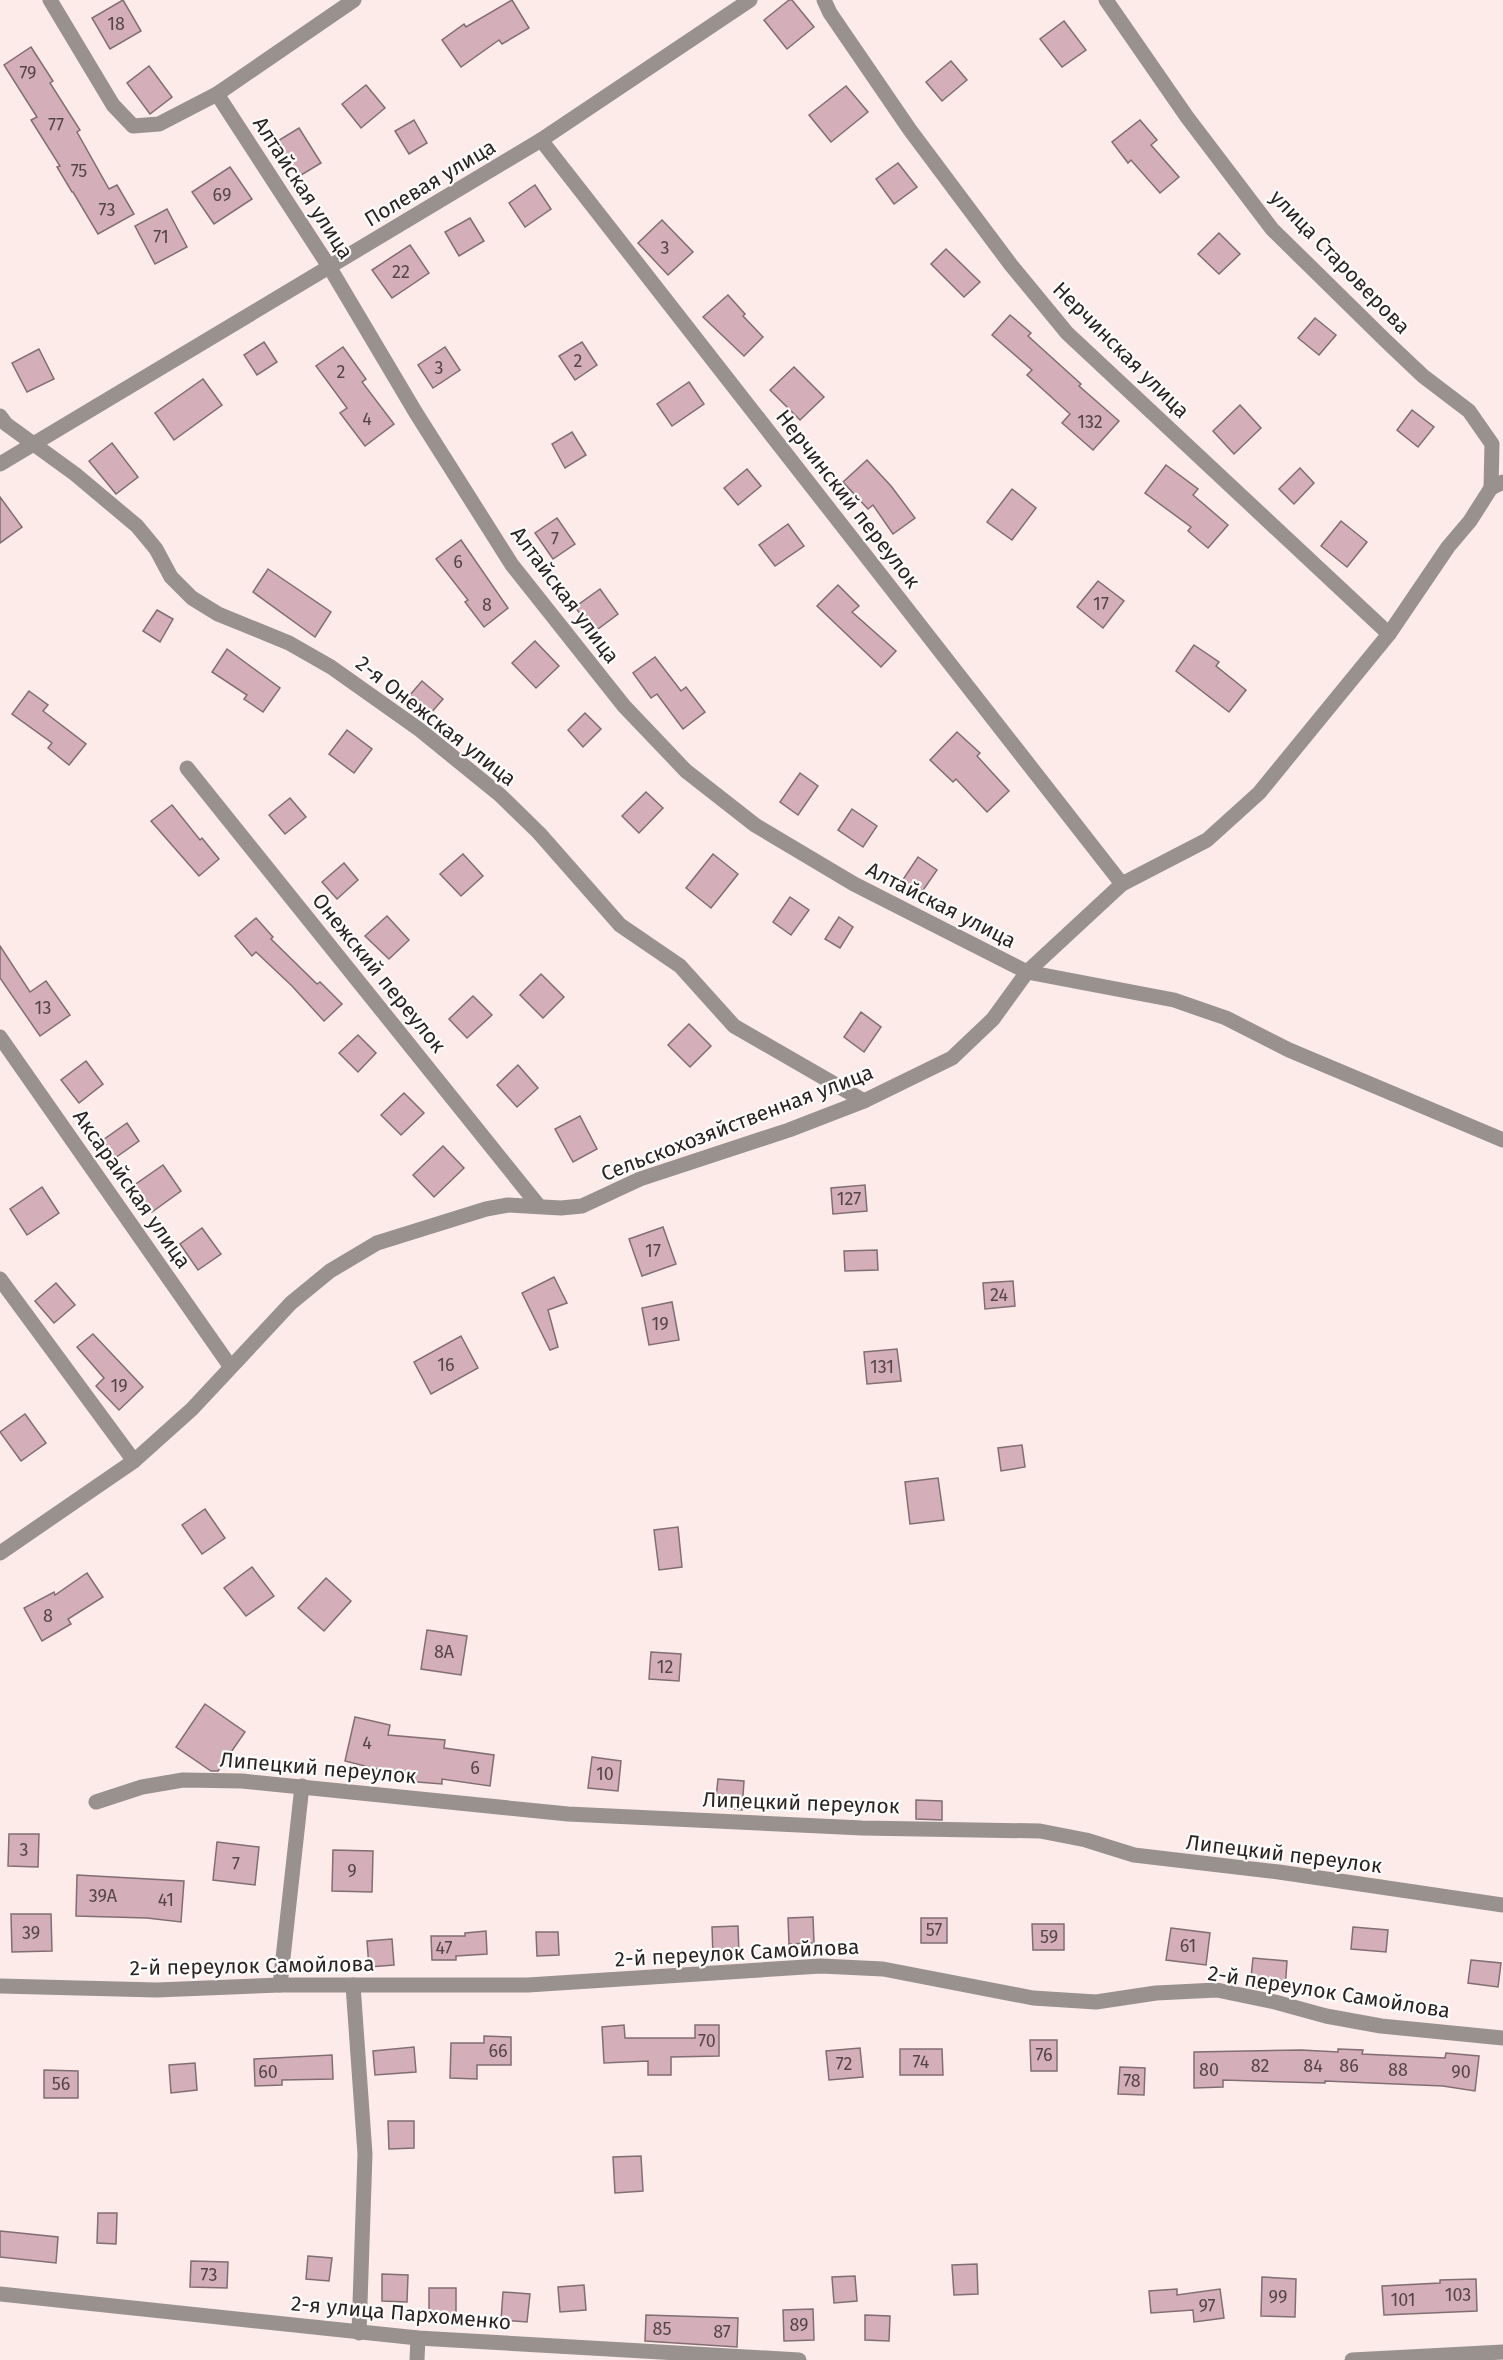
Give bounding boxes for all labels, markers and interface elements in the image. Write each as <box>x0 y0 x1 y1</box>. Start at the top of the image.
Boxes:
house number: 18 <box>107 13 125 35</box>
house number: 79 <box>19 62 37 84</box>
street label: Алтайская улица <box>247 112 359 264</box>
house number: 77 <box>48 114 64 136</box>
street label: Полевая улица <box>360 134 500 232</box>
house number: 75 <box>71 160 87 182</box>
house number: 69 <box>213 184 231 206</box>
street label: улица Староверова <box>1264 184 1416 340</box>
house number: 73 <box>99 199 115 221</box>
house number: 71 <box>153 226 169 248</box>
house number: 3 <box>661 237 669 259</box>
house number: 22 <box>392 261 410 283</box>
street label: Нерчинская улица <box>1047 276 1195 424</box>
house number: 2 <box>574 350 583 372</box>
house number: 3 <box>435 357 443 379</box>
house number: 2 <box>337 361 346 383</box>
street label: Нерчинский переулок <box>770 404 926 594</box>
house number: 4 <box>362 408 372 430</box>
house number: 132 <box>1077 411 1103 433</box>
street label: Алтайская улица <box>505 521 625 669</box>
house number: 7 <box>551 528 559 550</box>
house number: 6 <box>453 551 463 573</box>
house number: 17 <box>1093 593 1109 615</box>
house number: 8 <box>482 594 492 616</box>
street label: 2-я Онежская улица <box>351 650 521 792</box>
street label: Алтайская улица <box>862 856 1020 954</box>
street label: Онежский переулок <box>307 888 451 1058</box>
house number: 13 <box>35 997 51 1019</box>
street label: Сельскохозяйственная улица <box>597 1059 877 1187</box>
street label: Аксарайская улица <box>67 1105 197 1273</box>
house number: 127 <box>837 1188 861 1210</box>
house number: 17 <box>645 1240 661 1262</box>
house number: 24 <box>990 1284 1008 1306</box>
house number: 19 <box>651 1313 669 1335</box>
house number: 16 <box>437 1354 455 1376</box>
house number: 131 <box>870 1356 894 1378</box>
house number: 19 <box>110 1375 128 1397</box>
house number: 8 <box>43 1605 53 1627</box>
house number: 8А <box>434 1641 455 1663</box>
house number: 12 <box>657 1656 673 1678</box>
house number: 4 <box>362 1732 372 1754</box>
street label: Липецкий переулок <box>219 1746 417 1790</box>
house number: 6 <box>470 1757 480 1779</box>
house number: 10 <box>596 1763 614 1785</box>
street label: Липецкий переулок <box>702 1787 900 1819</box>
street label: Липецкий переулок <box>1185 1829 1384 1879</box>
house number: 3 <box>20 1839 28 1861</box>
house number: 7 <box>232 1853 240 1875</box>
house number: 9 <box>347 1860 357 1882</box>
house number: 39А <box>89 1885 118 1907</box>
house number: 41 <box>158 1889 174 1911</box>
house number: 57 <box>926 1919 942 1941</box>
house number: 39 <box>22 1922 40 1944</box>
house number: 59 <box>1040 1926 1058 1948</box>
street label: 2-й переулок Самойлова <box>614 1934 860 1972</box>
house number: 61 <box>1180 1935 1196 1957</box>
house number: 47 <box>435 1937 453 1959</box>
street label: 2-й переулок Самойлова <box>129 1951 375 1981</box>
street label: 2-й переулок Самойлова <box>1206 1960 1452 2024</box>
house number: 70 <box>698 2030 716 2052</box>
house number: 66 <box>488 2040 508 2062</box>
house number: 76 <box>1035 2044 1053 2066</box>
house number: 74 <box>913 2051 930 2073</box>
house number: 72 <box>836 2053 852 2075</box>
house number: 82 <box>1251 2055 1269 2077</box>
house number: 84 <box>1303 2055 1323 2077</box>
house number: 86 <box>1339 2055 1359 2077</box>
house number: 80 <box>1199 2059 1219 2081</box>
house number: 88 <box>1388 2059 1408 2081</box>
house number: 60 <box>258 2061 278 2083</box>
house number: 90 <box>1451 2061 1471 2083</box>
house number: 78 <box>1123 2070 1141 2092</box>
house number: 56 <box>52 2073 70 2095</box>
house number: 73 <box>201 2264 217 2286</box>
house number: 103 <box>1445 2284 1471 2306</box>
house number: 99 <box>1269 2286 1287 2308</box>
house number: 101 <box>1390 2289 1416 2311</box>
street label: 2-я улица Пархоменко <box>290 2290 512 2336</box>
house number: 97 <box>1198 2295 1216 2317</box>
house number: 89 <box>789 2314 809 2336</box>
house number: 85 <box>653 2318 671 2340</box>
house number: 87 <box>713 2321 731 2343</box>

